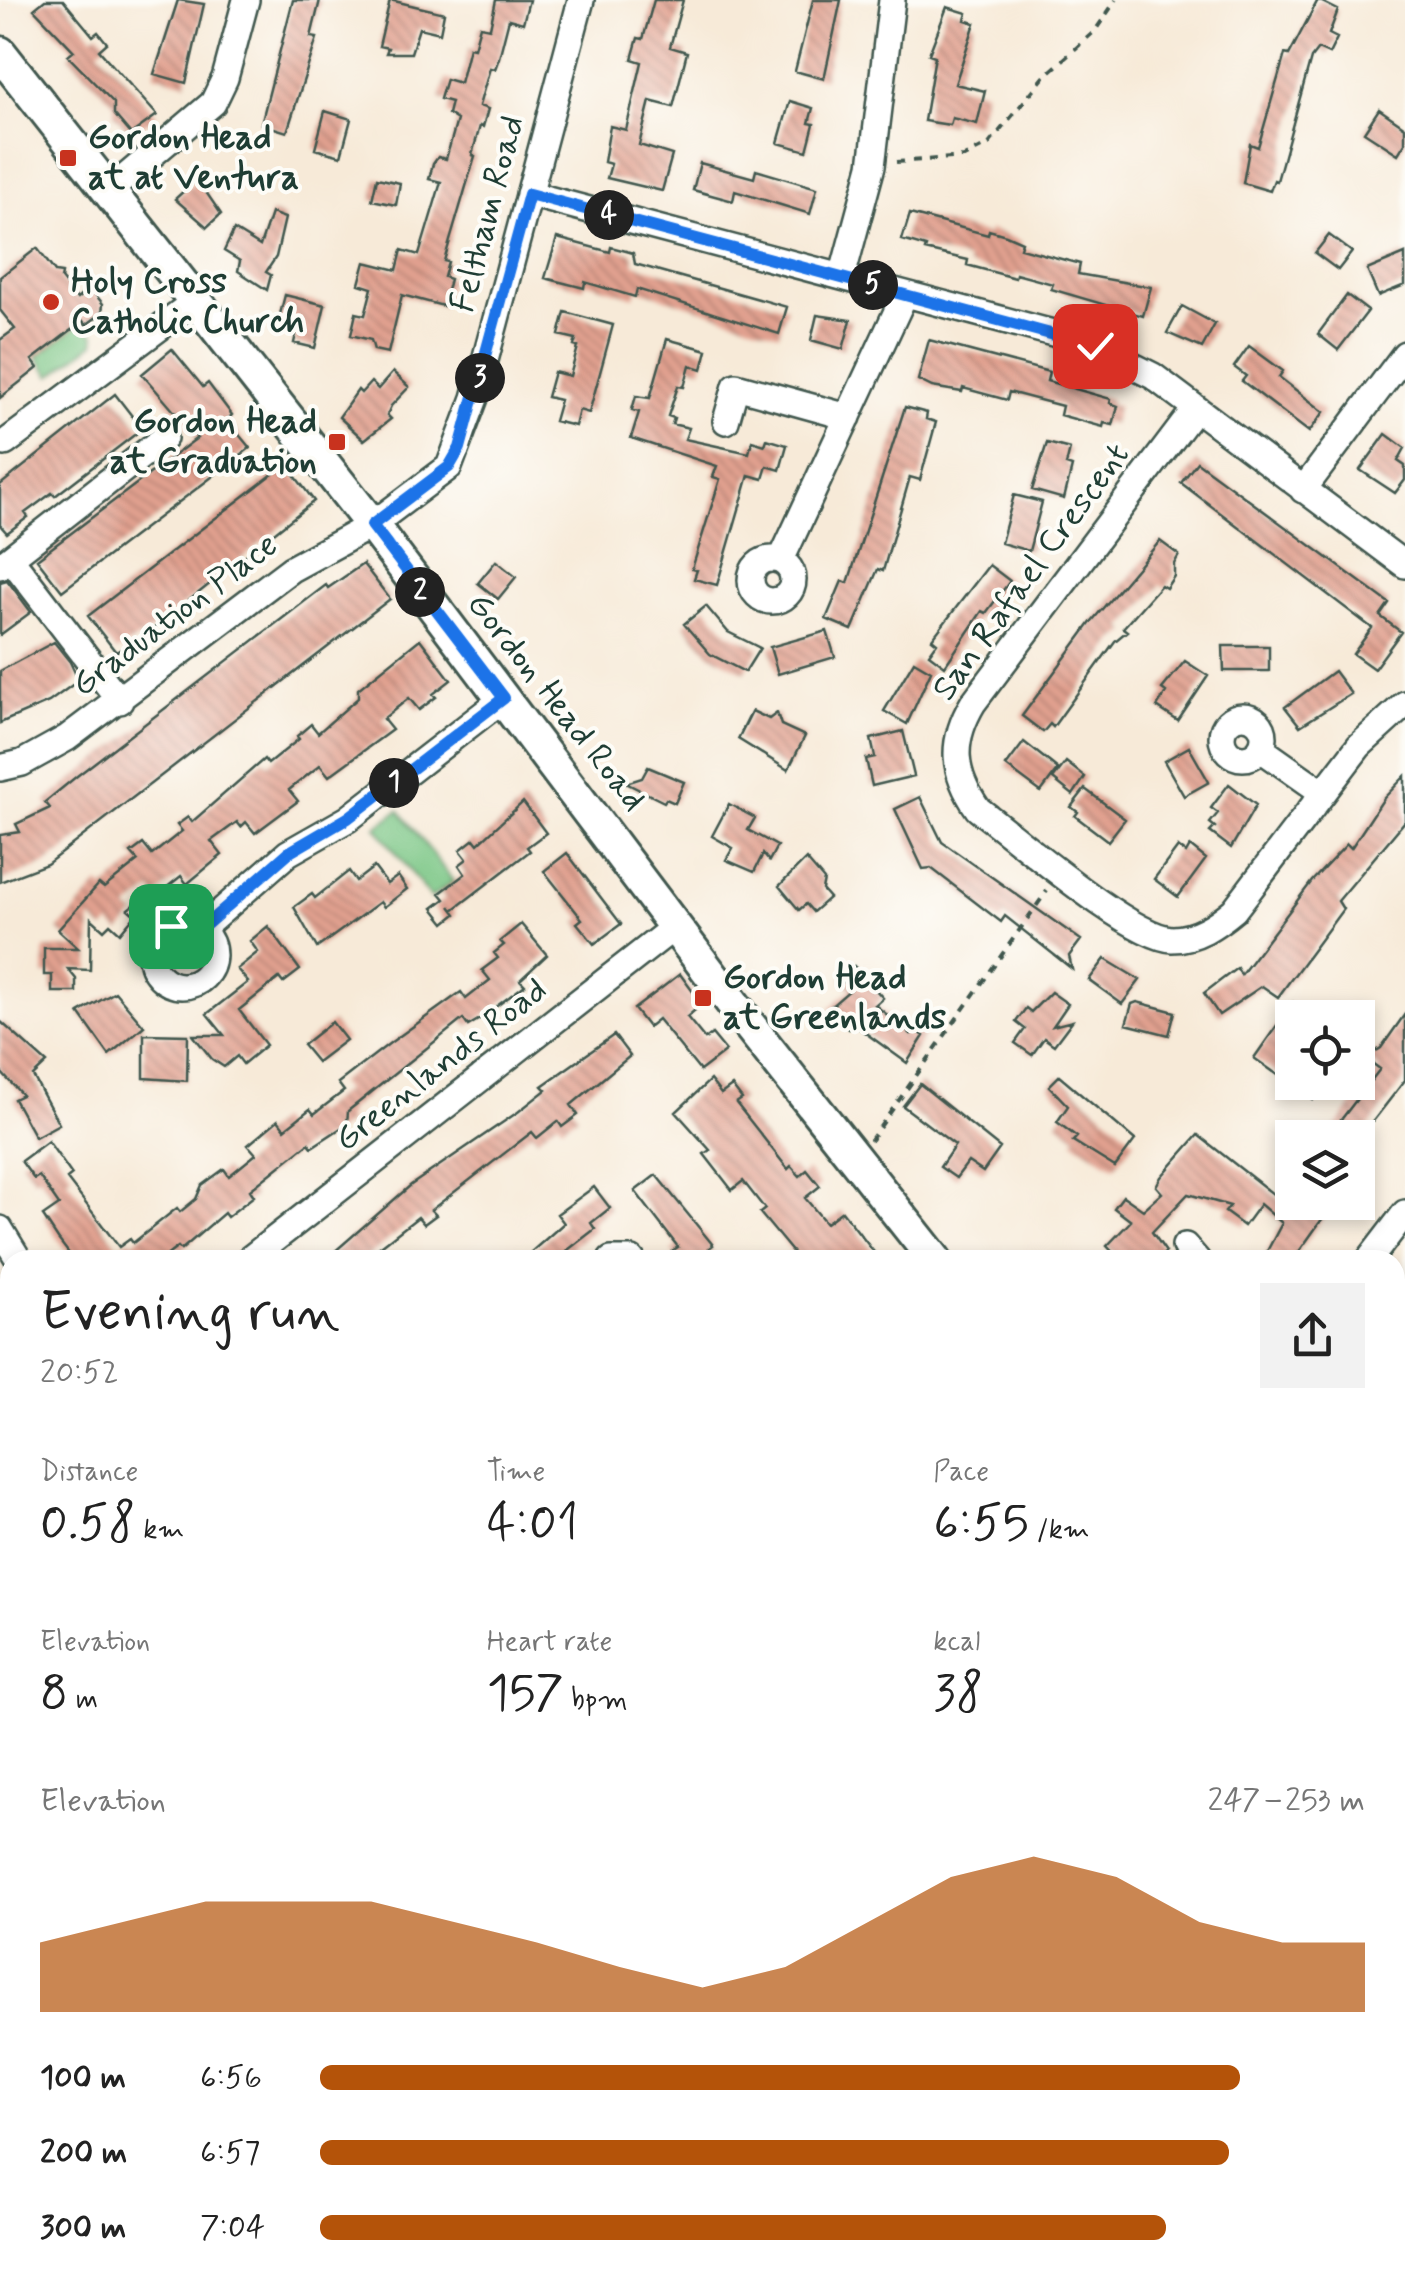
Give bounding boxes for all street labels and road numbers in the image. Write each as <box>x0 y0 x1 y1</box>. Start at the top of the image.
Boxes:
street label: Feltham Road <box>440 111 536 317</box>
street label: San Rafael Crescent <box>922 434 1140 710</box>
street label: Graduation Place <box>62 522 288 708</box>
street label: Gordon Head Road <box>456 583 656 821</box>
street label: Greenlands Road <box>325 967 557 1163</box>

